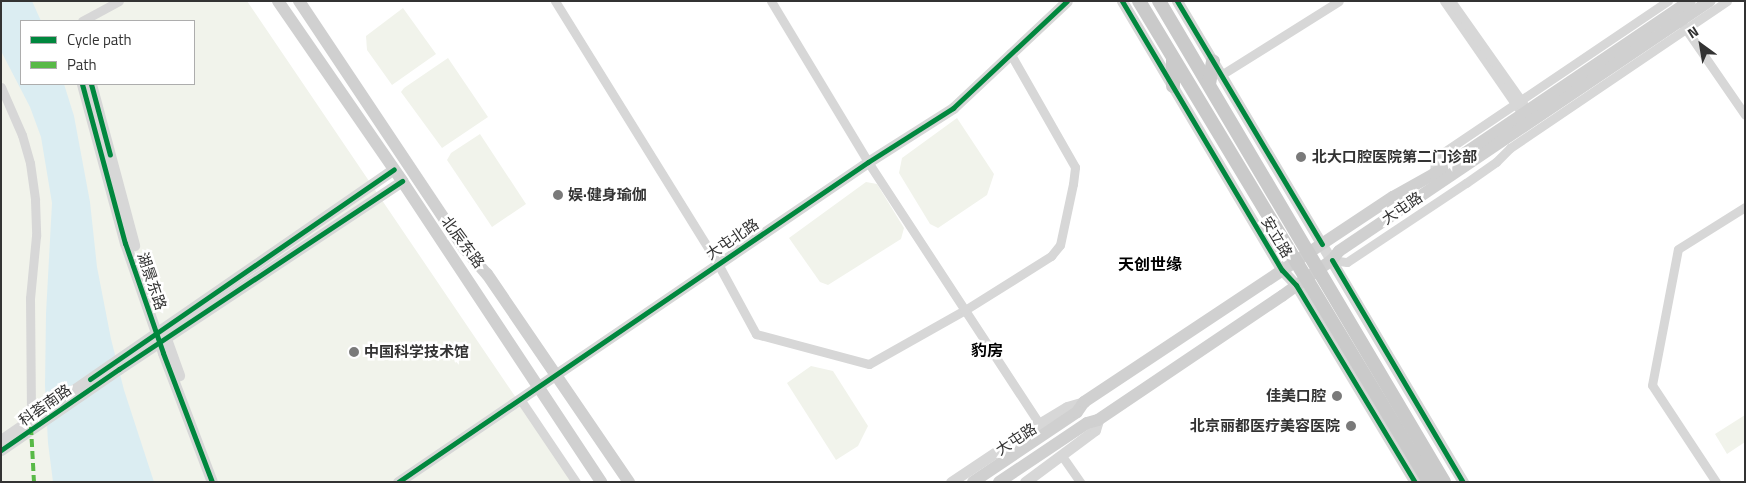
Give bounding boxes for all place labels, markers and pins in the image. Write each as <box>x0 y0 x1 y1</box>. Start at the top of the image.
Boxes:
place label: 北大口腔医院第二门诊部 <box>1312 148 1477 166</box>
marker: 北大口腔医院第二门诊部 <box>1294 150 1308 164</box>
place label: 娱·健身瑜伽 <box>568 186 647 204</box>
marker: 娱·健身瑜伽 <box>552 189 564 201</box>
place label: 中国科学技术馆 <box>364 343 469 361</box>
marker: 中国科学技术馆 <box>348 346 360 358</box>
place label: 佳美口腔 <box>1266 387 1326 405</box>
marker: 佳美口腔 <box>1330 389 1344 403</box>
place label: 北京丽都医疗美容医院 <box>1190 417 1340 435</box>
marker: 北京丽都医疗美容医院 <box>1344 419 1358 433</box>

